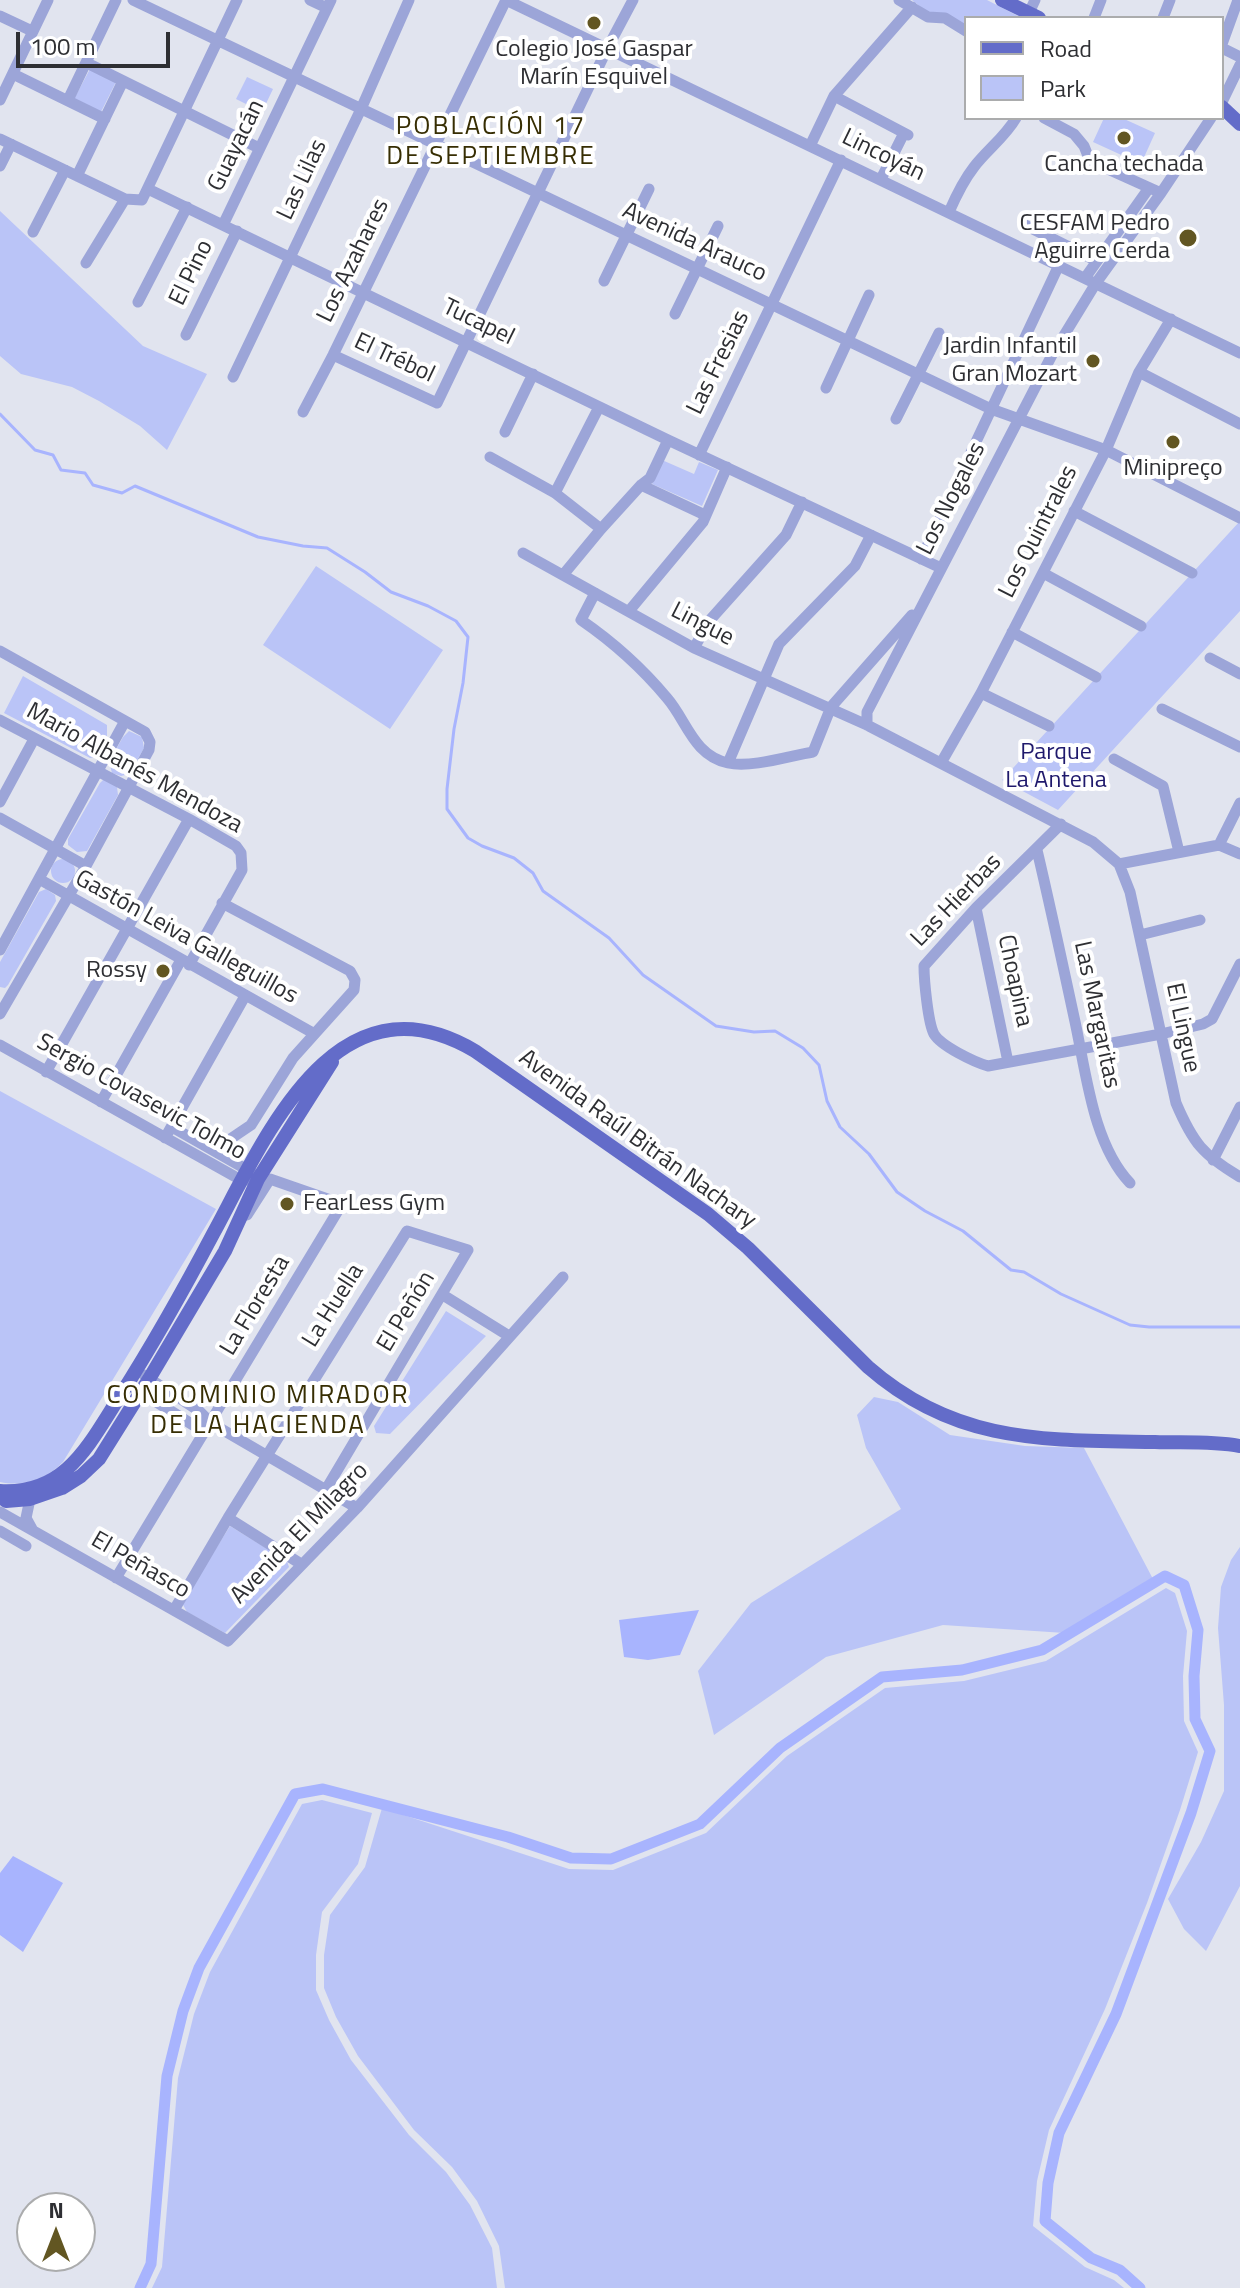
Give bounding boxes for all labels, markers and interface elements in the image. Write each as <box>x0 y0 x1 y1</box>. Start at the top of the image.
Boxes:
marker: Colegio José Gaspar Marín Esquivel <box>585 14 603 32</box>
scale bar <box>20 16 174 66</box>
legend <box>964 16 1224 120</box>
text: 100 m <box>30 28 96 64</box>
text: Road <box>1040 30 1092 66</box>
place label: Colegio José Gaspar Marín Esquivel <box>495 36 693 92</box>
text: Park <box>1040 70 1086 106</box>
street label: Guayacán <box>203 96 271 196</box>
district label: POBLACIÓN 17 DE SEPTIEMBRE <box>386 112 596 174</box>
street label: Lincoyán <box>837 124 929 188</box>
marker: Cancha techada <box>1115 129 1133 147</box>
street label: Las Lilas <box>272 135 334 225</box>
place label: Cancha techada <box>1044 151 1204 179</box>
street label: Los Azahares <box>312 194 396 328</box>
street label: Avenida Arauco <box>617 197 771 289</box>
place label: CESFAM Pedro Aguirre Cerda <box>1019 210 1170 266</box>
marker: CESFAM Pedro Aguirre Cerda <box>1177 227 1199 249</box>
street label: El Pino <box>164 236 220 310</box>
street label: Tucapel <box>437 293 519 353</box>
street label: Las Fresias <box>682 306 756 420</box>
street label: El Trébol <box>349 328 439 390</box>
place label: Jardin Infantil Gran Mozart <box>943 333 1077 389</box>
marker: Jardin Infantil Gran Mozart <box>1084 352 1102 370</box>
marker: Minipreço <box>1164 433 1182 451</box>
street label: Los Nogales <box>911 438 993 560</box>
place label: Minipreço <box>1123 455 1223 483</box>
street label: Los Quintrales <box>993 461 1085 603</box>
street label: Lingue <box>666 597 738 653</box>
street label: Mario Albanés Mendoza <box>21 698 247 840</box>
park label: Parque La Antena <box>1005 739 1107 795</box>
street label: Las Hierbas <box>906 849 1008 953</box>
street label: Gastón Leiva Galleguillos <box>70 865 302 1011</box>
street label: Choapina <box>990 932 1038 1030</box>
street label: Las Margaritas <box>1066 939 1126 1091</box>
place label: Rossy <box>86 957 147 985</box>
marker: Rossy <box>154 962 172 980</box>
street label: El Lingue <box>1158 981 1206 1075</box>
street label: Sergio Covasevic Tolmo <box>31 1029 251 1167</box>
street label: Avenida Raúl Bitrán Nachary <box>513 1044 761 1236</box>
place label: FearLess Gym <box>303 1190 445 1218</box>
marker: FearLess Gym <box>278 1195 296 1213</box>
street label: La Floresta <box>215 1251 297 1361</box>
street label: La Huella <box>297 1259 371 1353</box>
street label: El Peñón <box>372 1267 442 1357</box>
district label: CONDOMINIO MIRADOR DE LA HACIENDA <box>106 1381 410 1442</box>
street label: Avenida El Milagro <box>225 1457 375 1611</box>
street label: El Peñasco <box>85 1526 195 1606</box>
north arrow <box>16 2192 96 2272</box>
text: N <box>48 2193 64 2227</box>

